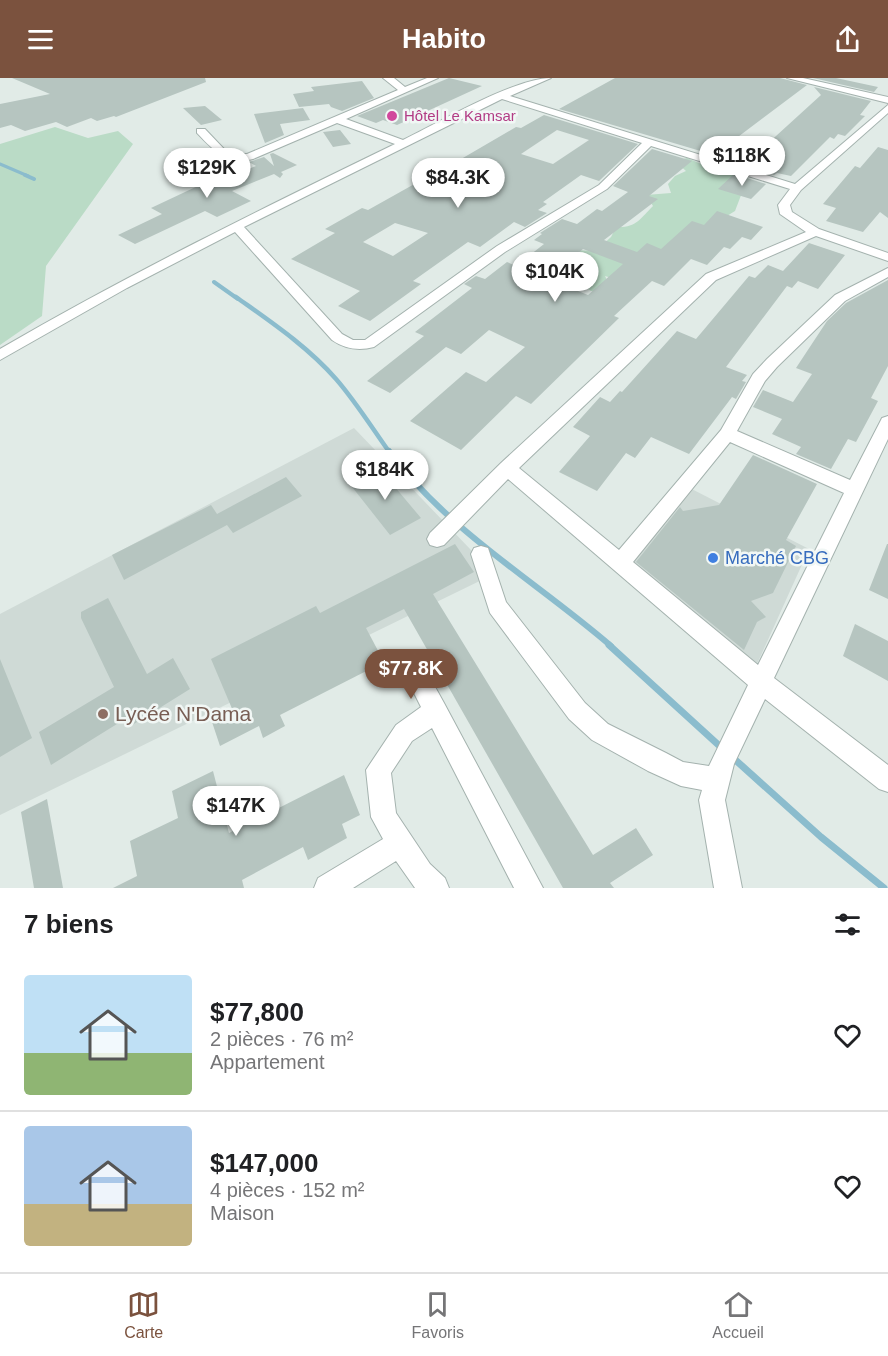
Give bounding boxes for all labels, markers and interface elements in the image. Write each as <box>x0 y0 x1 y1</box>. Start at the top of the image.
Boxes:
icon: menu <box>24 23 57 56</box>
icon: share <box>831 23 864 56</box>
text: Habito <box>402 24 486 54</box>
place label: Hôtel Le Kamsar <box>404 107 516 124</box>
marker: Hôtel Le Kamsar <box>385 109 399 123</box>
pin: $118K <box>700 136 784 187</box>
text: $118K <box>713 144 771 166</box>
pin: $129K <box>165 148 249 199</box>
text: $129K <box>178 156 236 178</box>
pin: $84.3K <box>409 158 507 209</box>
text: $84.3K <box>426 166 490 188</box>
pin: $104K <box>513 252 597 303</box>
text: $104K <box>526 260 584 282</box>
pin: $184K <box>343 450 427 501</box>
text: $184K <box>356 458 414 480</box>
place label: Marché CBG <box>725 548 829 568</box>
marker: Marché CBG <box>706 551 720 565</box>
pin: $77.8K <box>362 649 460 700</box>
text: $77.8K <box>379 657 443 679</box>
place label: Lycée N'Dama <box>115 702 252 725</box>
marker: Lycée N'Dama <box>96 707 110 721</box>
pin: $147K <box>194 786 278 837</box>
text: $147K <box>207 794 265 816</box>
icon: filters <box>831 908 864 941</box>
text: 7 biens <box>24 909 114 939</box>
text: $77,800 <box>210 997 304 1027</box>
icon: home <box>72 999 144 1071</box>
icon: heart <box>831 1019 864 1052</box>
text: 2 pièces · 76 m² <box>210 1028 353 1050</box>
text: Appartement <box>210 1051 325 1073</box>
text: $147,000 <box>210 1148 318 1178</box>
icon: home <box>72 1150 144 1222</box>
icon: heart <box>831 1170 864 1203</box>
text: 4 pièces · 152 m² <box>210 1179 365 1201</box>
text: Maison <box>210 1202 274 1224</box>
tab: Carte <box>124 1288 163 1342</box>
tab: Favoris <box>412 1288 464 1342</box>
tab: Accueil <box>712 1288 764 1342</box>

